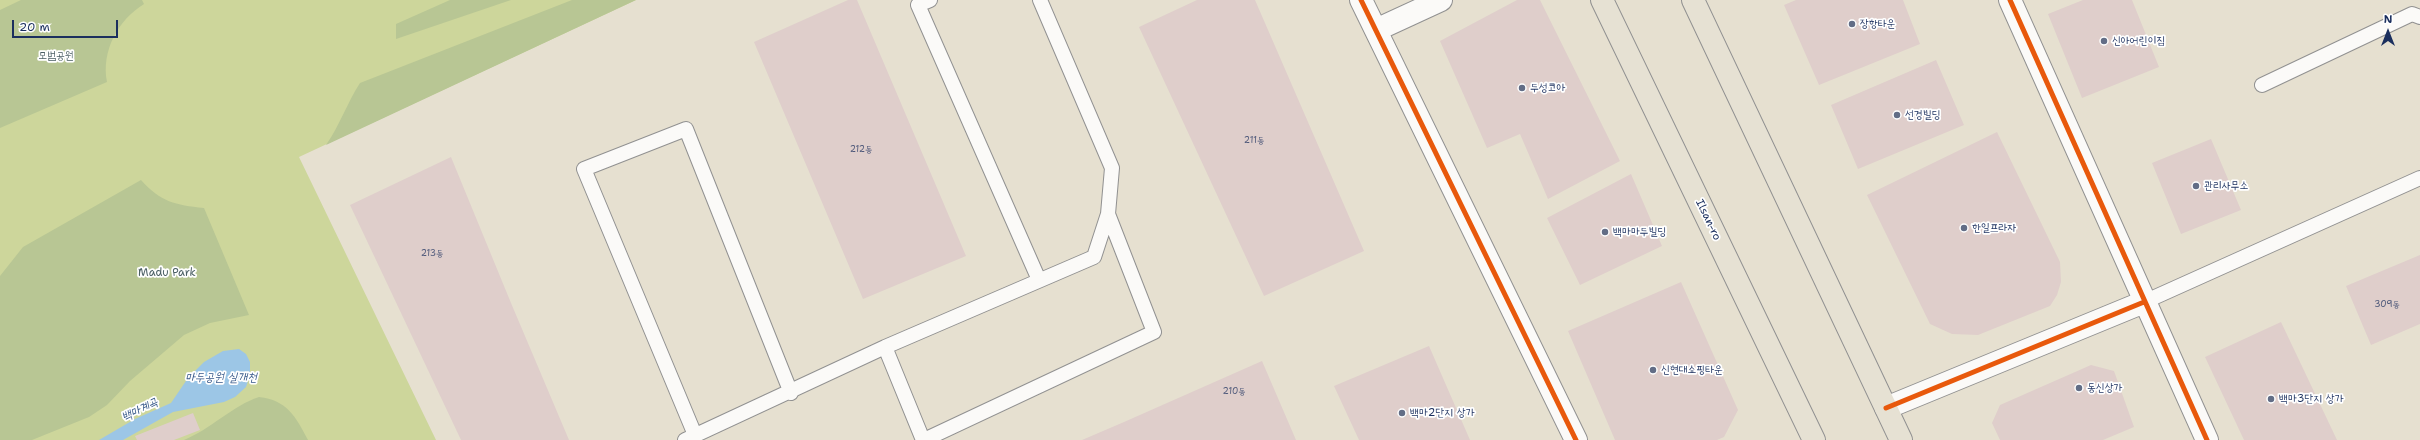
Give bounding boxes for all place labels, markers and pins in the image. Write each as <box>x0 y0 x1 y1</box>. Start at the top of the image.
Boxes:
place label: 장항타운 <box>1860 17 1895 31</box>
marker: 장항타운 <box>1847 19 1857 29</box>
place label: 신아어린이집 <box>2112 34 2165 48</box>
marker: 신아어린이집 <box>2099 36 2109 46</box>
place label: 두성코아 <box>1530 81 1565 95</box>
marker: 두성코아 <box>1517 83 1527 93</box>
place label: 선경빌딩 <box>1905 108 1940 122</box>
marker: 선경빌딩 <box>1892 110 1902 120</box>
place label: 관리사무소 <box>2204 179 2248 193</box>
marker: 관리사무소 <box>2191 181 2201 191</box>
place label: 한일프라자 <box>1972 221 2016 235</box>
marker: 한일프라자 <box>1959 223 1969 233</box>
place label: 백마마두빌딩 <box>1613 225 1666 239</box>
marker: 백마마두빌딩 <box>1600 227 1610 237</box>
place label: 신현대쇼핑타운 <box>1661 363 1723 377</box>
marker: 신현대쇼핑타운 <box>1648 365 1658 375</box>
place label: 동신상가 <box>2087 381 2122 395</box>
marker: 동신상가 <box>2074 383 2084 393</box>
place label: 백마3단지 상가 <box>2279 392 2344 406</box>
marker: 백마3단지 상가 <box>2266 394 2276 404</box>
place label: 백마2단지 상가 <box>1410 406 1475 420</box>
marker: 백마2단지 상가 <box>1397 408 1407 418</box>

